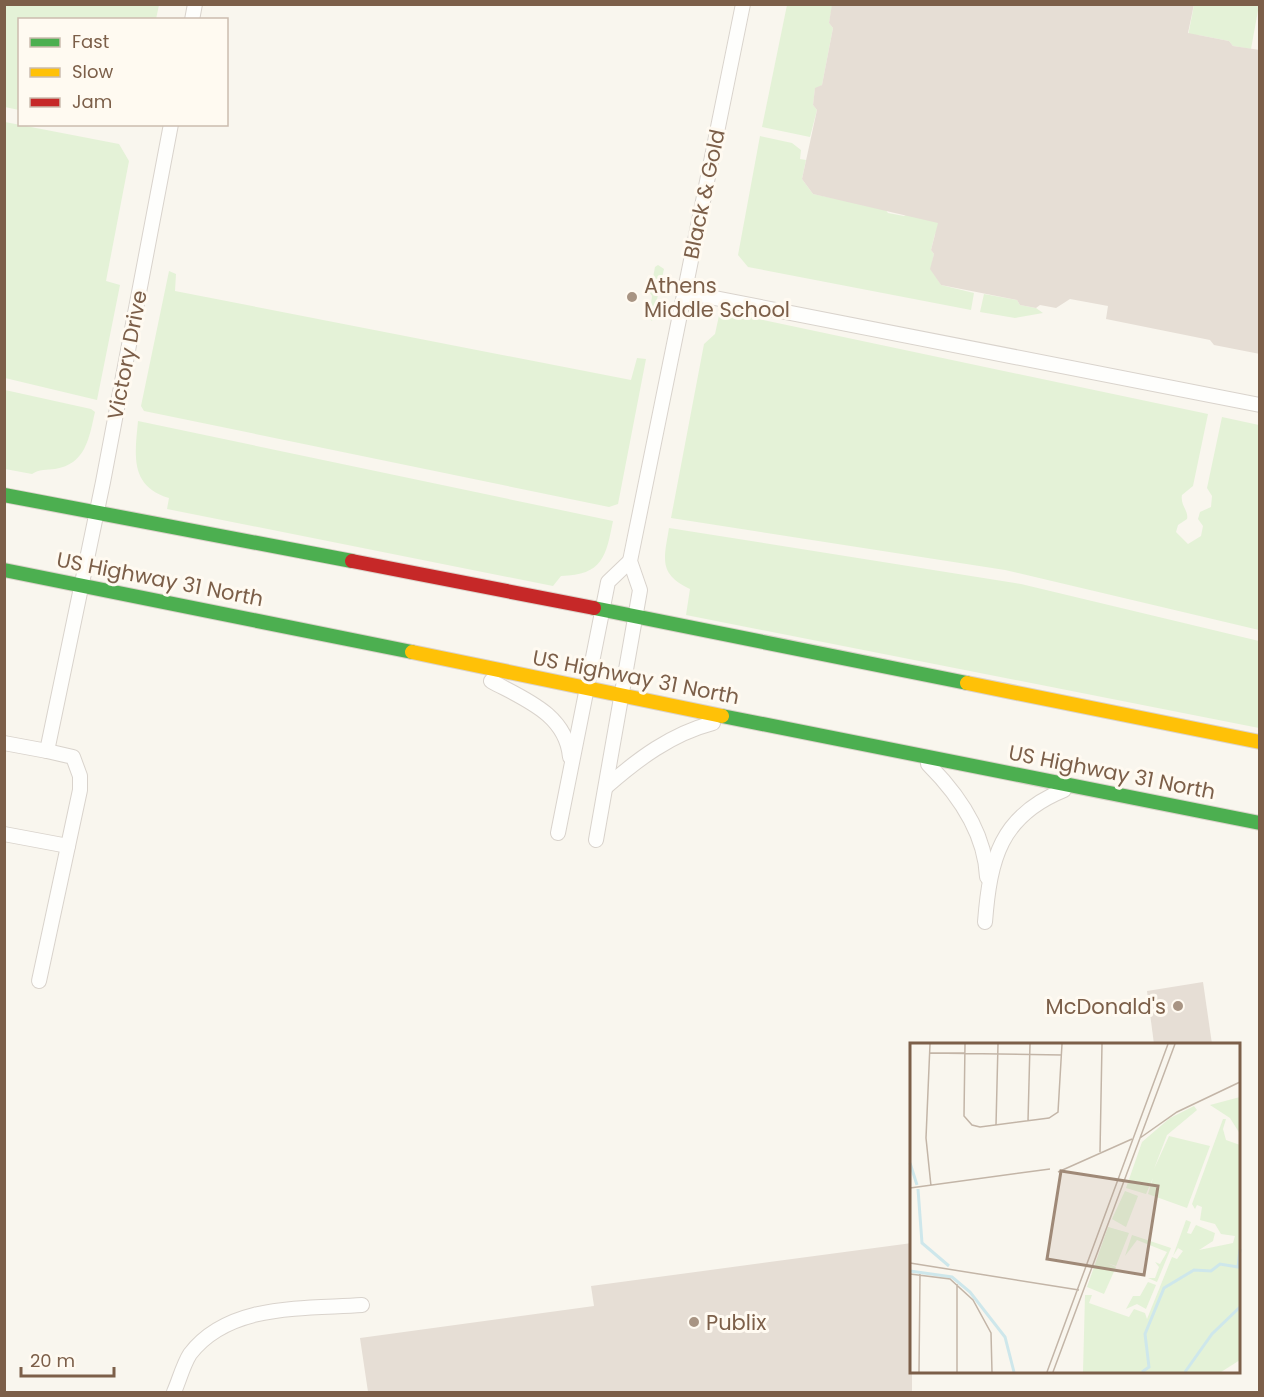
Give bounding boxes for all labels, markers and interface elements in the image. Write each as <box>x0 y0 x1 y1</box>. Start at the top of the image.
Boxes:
legend <box>18 18 228 126</box>
text: Fast <box>72 29 109 54</box>
text: Slow <box>72 59 114 84</box>
text: Jam <box>72 89 112 114</box>
street label: Black & Gold <box>676 127 732 261</box>
place label: Athens Middle School <box>644 271 790 324</box>
street label: Victory Drive <box>100 288 154 422</box>
marker: Athens Middle School <box>625 290 639 304</box>
street label: US Highway 31 North <box>54 545 266 613</box>
street label: US Highway 31 North <box>530 643 742 711</box>
street label: US Highway 31 North <box>1006 738 1218 806</box>
place label: McDonald's <box>1046 992 1166 1021</box>
marker: McDonald's <box>1171 999 1185 1013</box>
inset map <box>910 1043 1240 1373</box>
place label: Publix <box>706 1308 766 1337</box>
marker: Publix <box>687 1315 701 1329</box>
scale bar <box>21 1340 114 1378</box>
text: 20 m <box>30 1348 75 1373</box>

